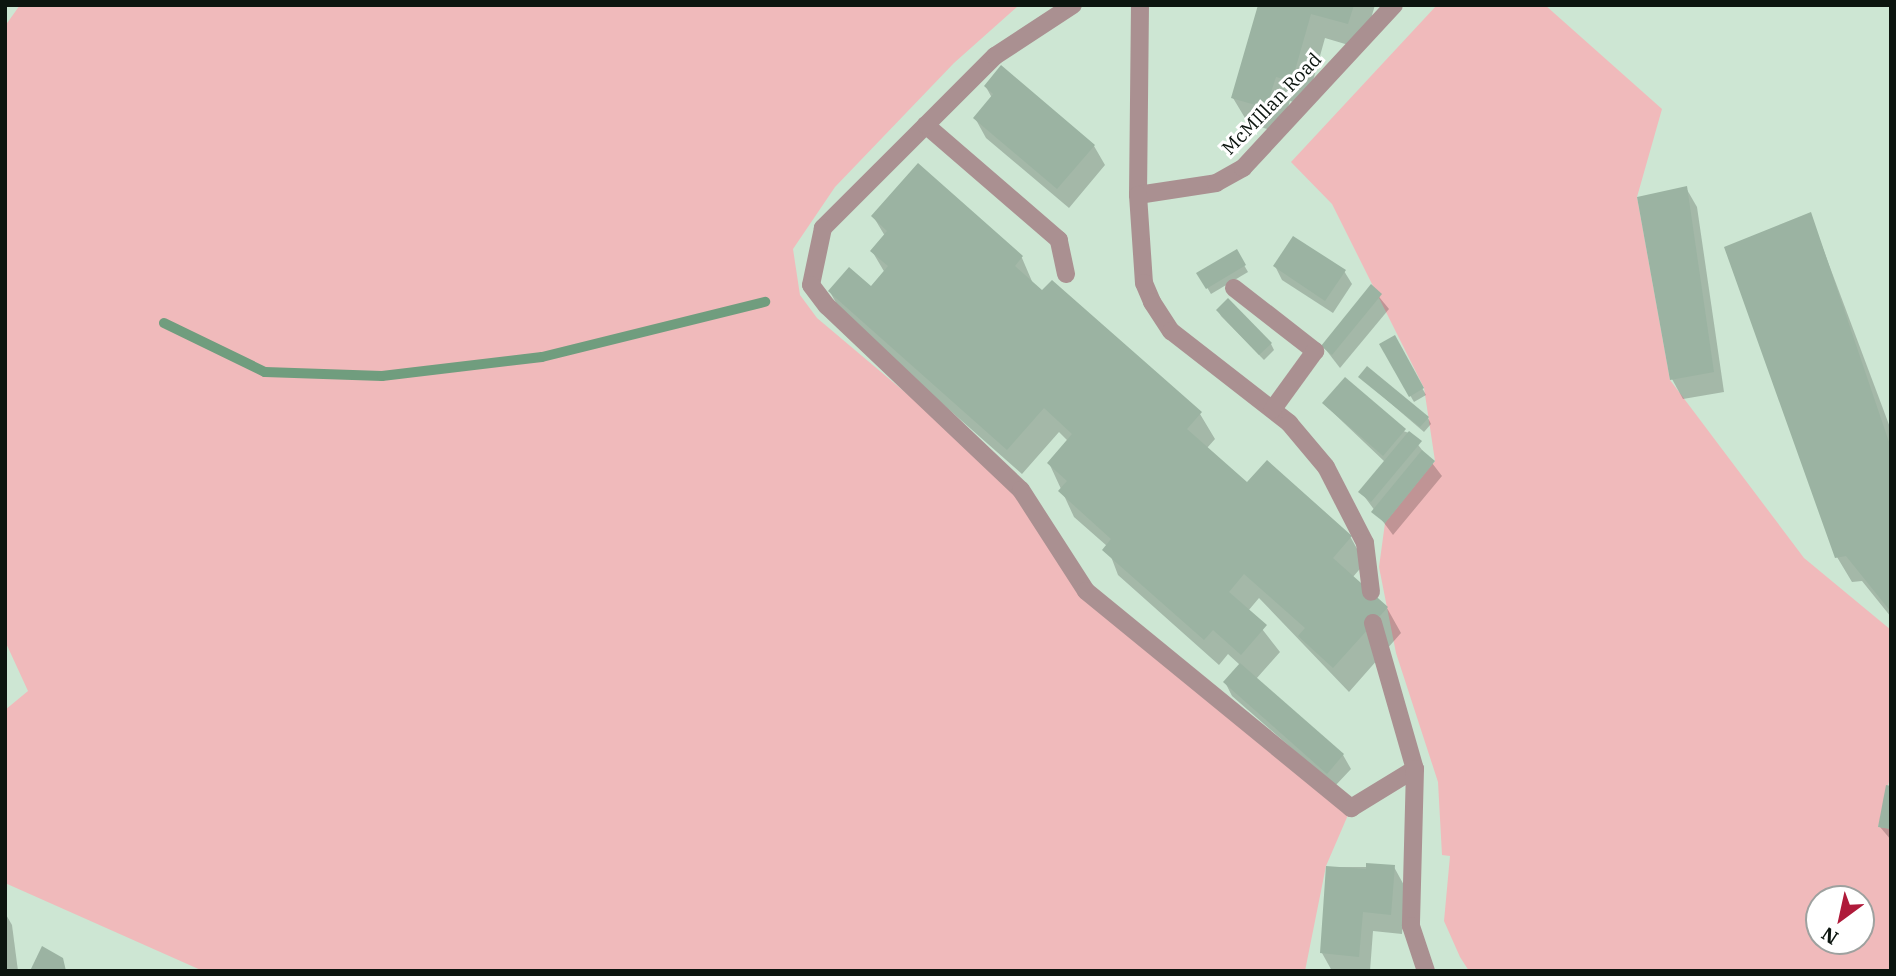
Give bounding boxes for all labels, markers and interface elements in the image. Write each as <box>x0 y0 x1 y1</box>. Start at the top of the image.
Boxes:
street label: McMIllan Road <box>1218 48 1326 160</box>
north arrow <box>1805 885 1875 955</box>
text: N <box>1817 922 1842 950</box>

